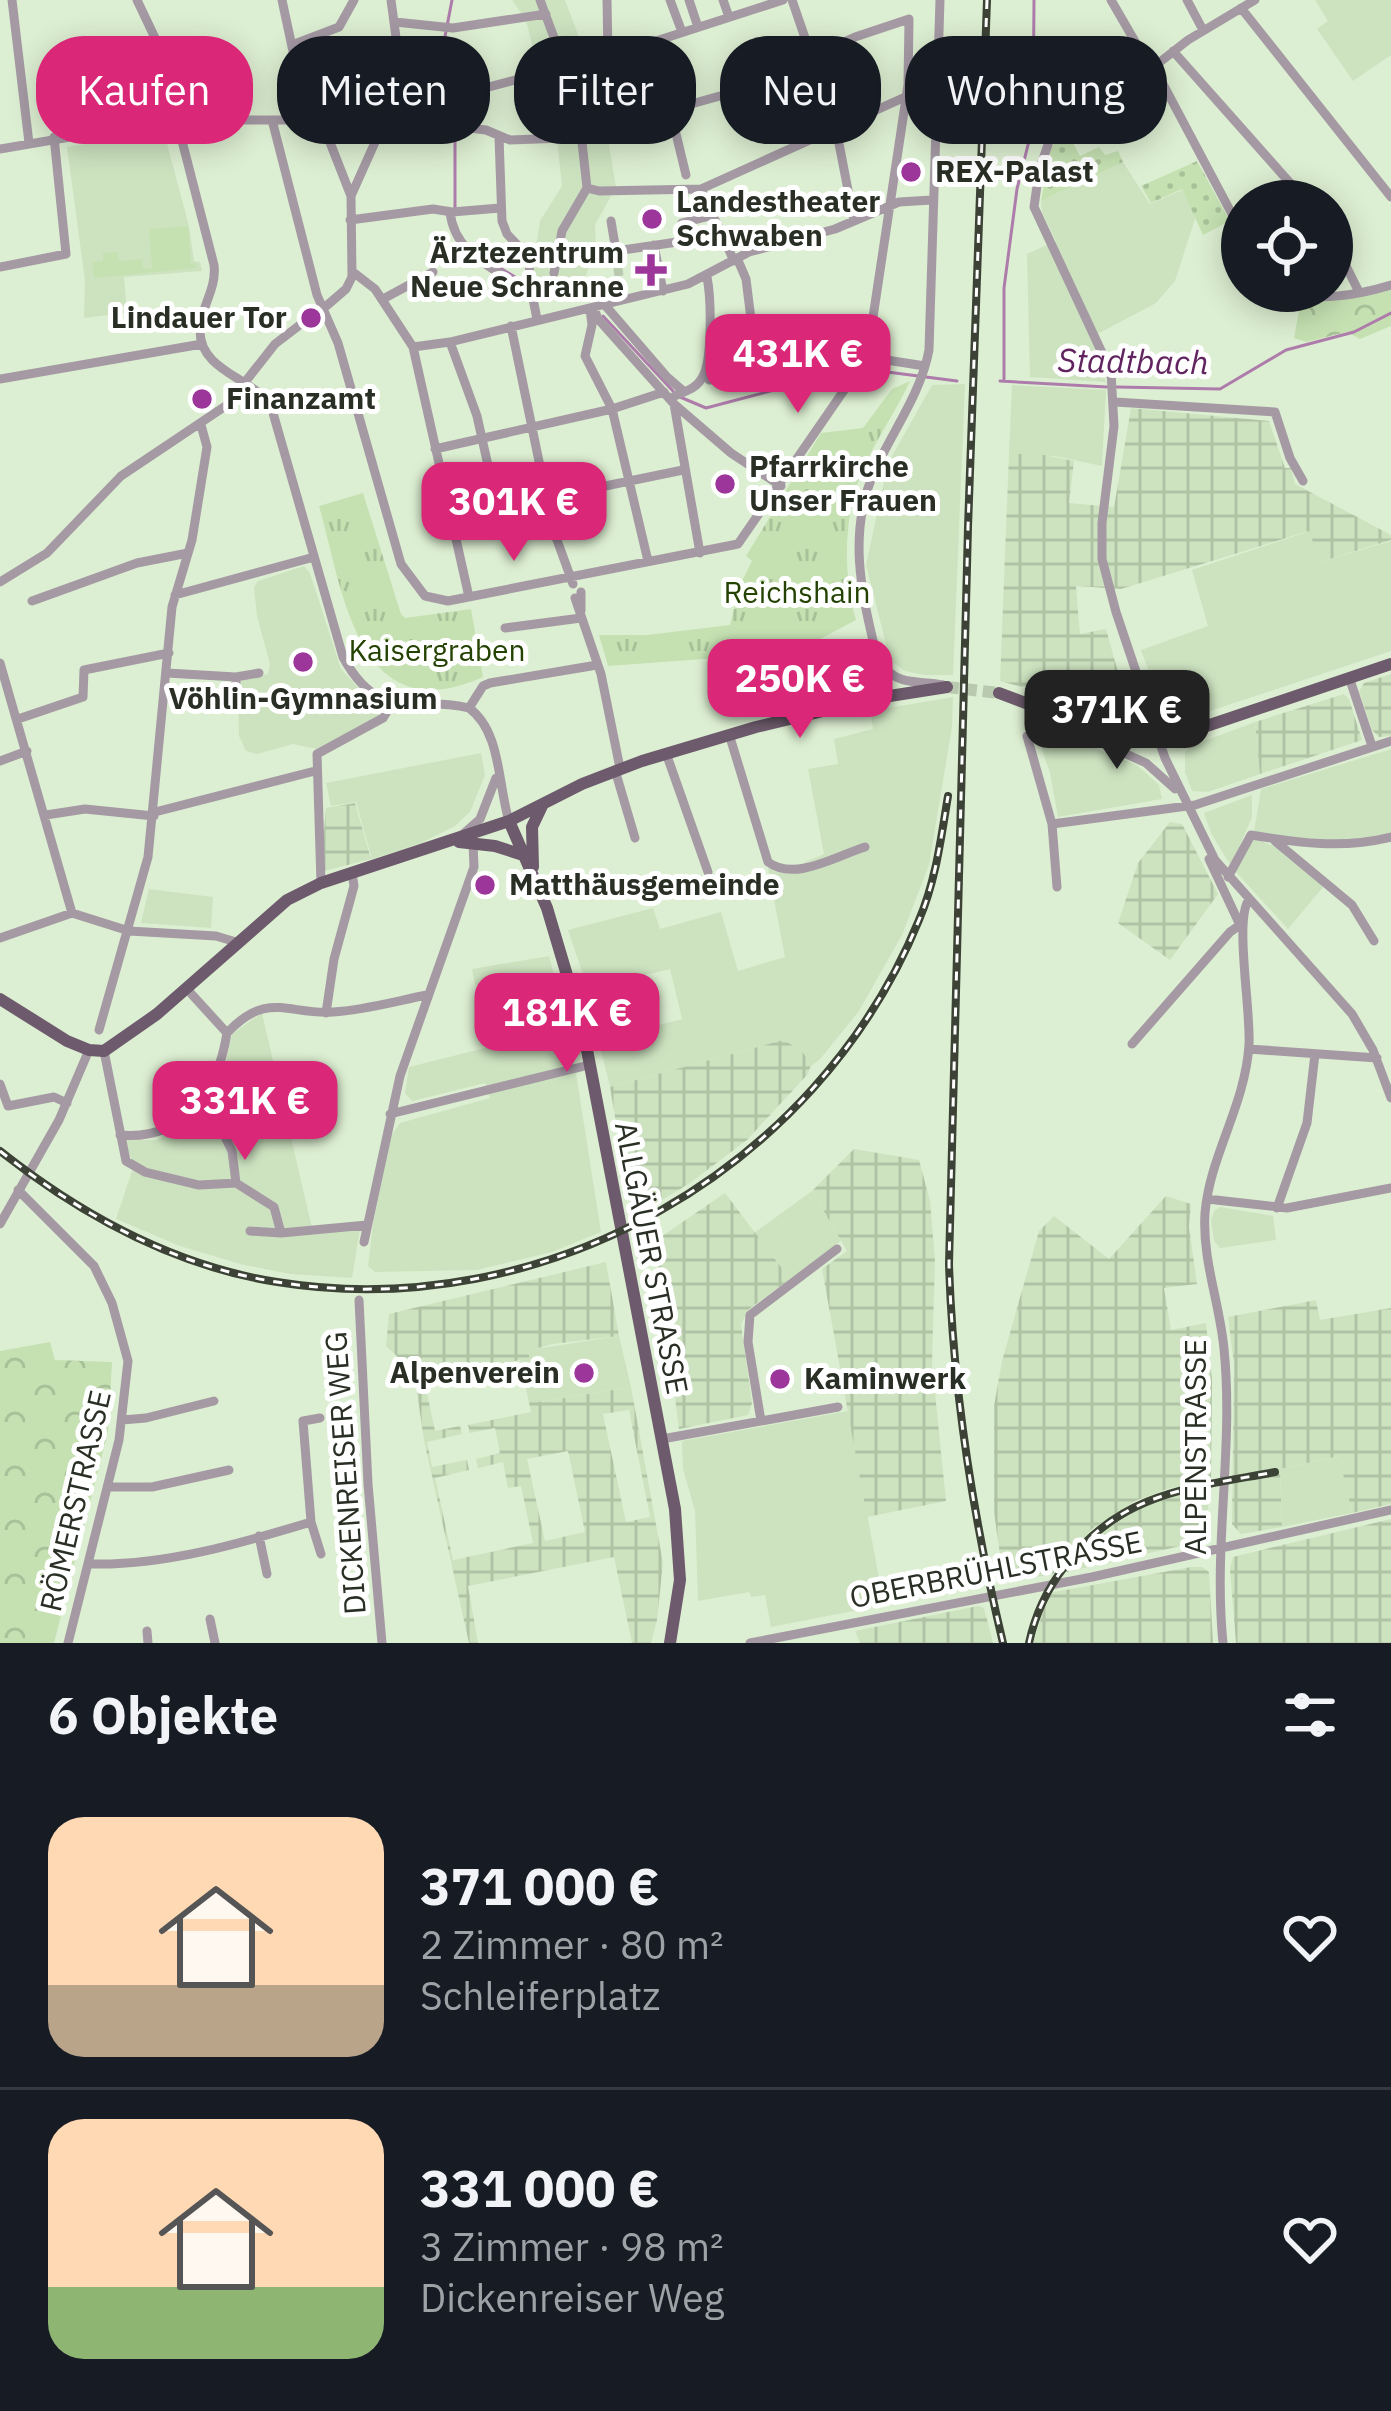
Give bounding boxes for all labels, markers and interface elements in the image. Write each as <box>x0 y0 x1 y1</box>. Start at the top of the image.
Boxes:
chip: Kaufen <box>36 36 253 144</box>
chip: Mieten <box>277 36 490 144</box>
chip: Filter <box>514 36 696 144</box>
chip: Neu <box>720 36 881 144</box>
chip: Wohnung <box>905 36 1167 144</box>
place label: REX-Palast <box>935 151 1094 190</box>
marker: REX-Palast <box>898 159 924 185</box>
map controls <box>1221 180 1353 312</box>
button: locate <box>1221 180 1353 312</box>
place label: Landestheater Schwaben <box>676 181 880 254</box>
marker: Landestheater Schwaben <box>639 206 665 232</box>
place label: Ärztezentrum Neue Schranne <box>410 232 624 305</box>
marker: Ärztezentrum Neue Schranne <box>635 254 667 286</box>
place label: Lindauer Tor <box>111 297 287 336</box>
marker: Lindauer Tor <box>298 305 324 331</box>
pin: 431K € <box>700 314 896 416</box>
text: 431K € <box>732 327 864 378</box>
water label: Stadtbach <box>1057 338 1209 383</box>
place label: Finanzamt <box>226 378 376 417</box>
marker: Finanzamt <box>189 386 215 412</box>
place label: Pfarrkirche Unser Frauen <box>749 446 937 519</box>
pin: 301K € <box>416 462 612 564</box>
marker: Pfarrkirche Unser Frauen <box>712 471 738 497</box>
text: 301K € <box>448 475 580 526</box>
park label: Reichshain <box>723 572 871 611</box>
park label: Kaisergraben <box>348 630 526 669</box>
pin: 250K € <box>702 639 898 741</box>
marker: Vöhlin-Gymnasium <box>290 649 316 675</box>
text: 250K € <box>734 652 866 703</box>
pin: 371K € <box>1019 670 1215 772</box>
place label: Vöhlin-Gymnasium <box>168 678 438 717</box>
text: 371K € <box>1051 683 1183 734</box>
place label: Matthäusgemeinde <box>509 864 780 903</box>
marker: Matthäusgemeinde <box>472 872 498 898</box>
pin: 181K € <box>469 973 665 1075</box>
text: 181K € <box>501 986 633 1037</box>
pin: 331K € <box>147 1061 343 1163</box>
text: 331K € <box>179 1074 311 1125</box>
street label: ALLGÄUER STRASSE <box>607 1118 698 1397</box>
street label: DICKENREISER WEG <box>315 1330 374 1616</box>
street label: ALPENSTRASSE <box>1175 1339 1214 1555</box>
place label: Alpenverein <box>390 1352 560 1391</box>
place label: Kaminwerk <box>804 1358 967 1397</box>
marker: Alpenverein <box>571 1360 597 1386</box>
marker: Kaminwerk <box>767 1366 793 1392</box>
street label: RÖMERSTRASSE <box>30 1386 119 1615</box>
street label: OBERBRÜHLSTRASSE <box>846 1521 1145 1616</box>
text: 6 Objekte <box>48 1682 278 1748</box>
icon: filters <box>1277 1682 1343 1748</box>
text: 371 000 € <box>420 1853 660 1919</box>
icon: home <box>144 1865 288 2009</box>
icon: heart <box>1277 1904 1343 1970</box>
text: 2 Zimmer · 80 m² <box>420 1919 723 1970</box>
text: Schleiferplatz <box>420 1970 660 2021</box>
text: 331 000 € <box>420 2155 660 2221</box>
icon: home <box>144 2167 288 2311</box>
icon: heart <box>1277 2206 1343 2272</box>
text: 3 Zimmer · 98 m² <box>420 2221 723 2272</box>
text: Dickenreiser Weg <box>420 2272 724 2323</box>

